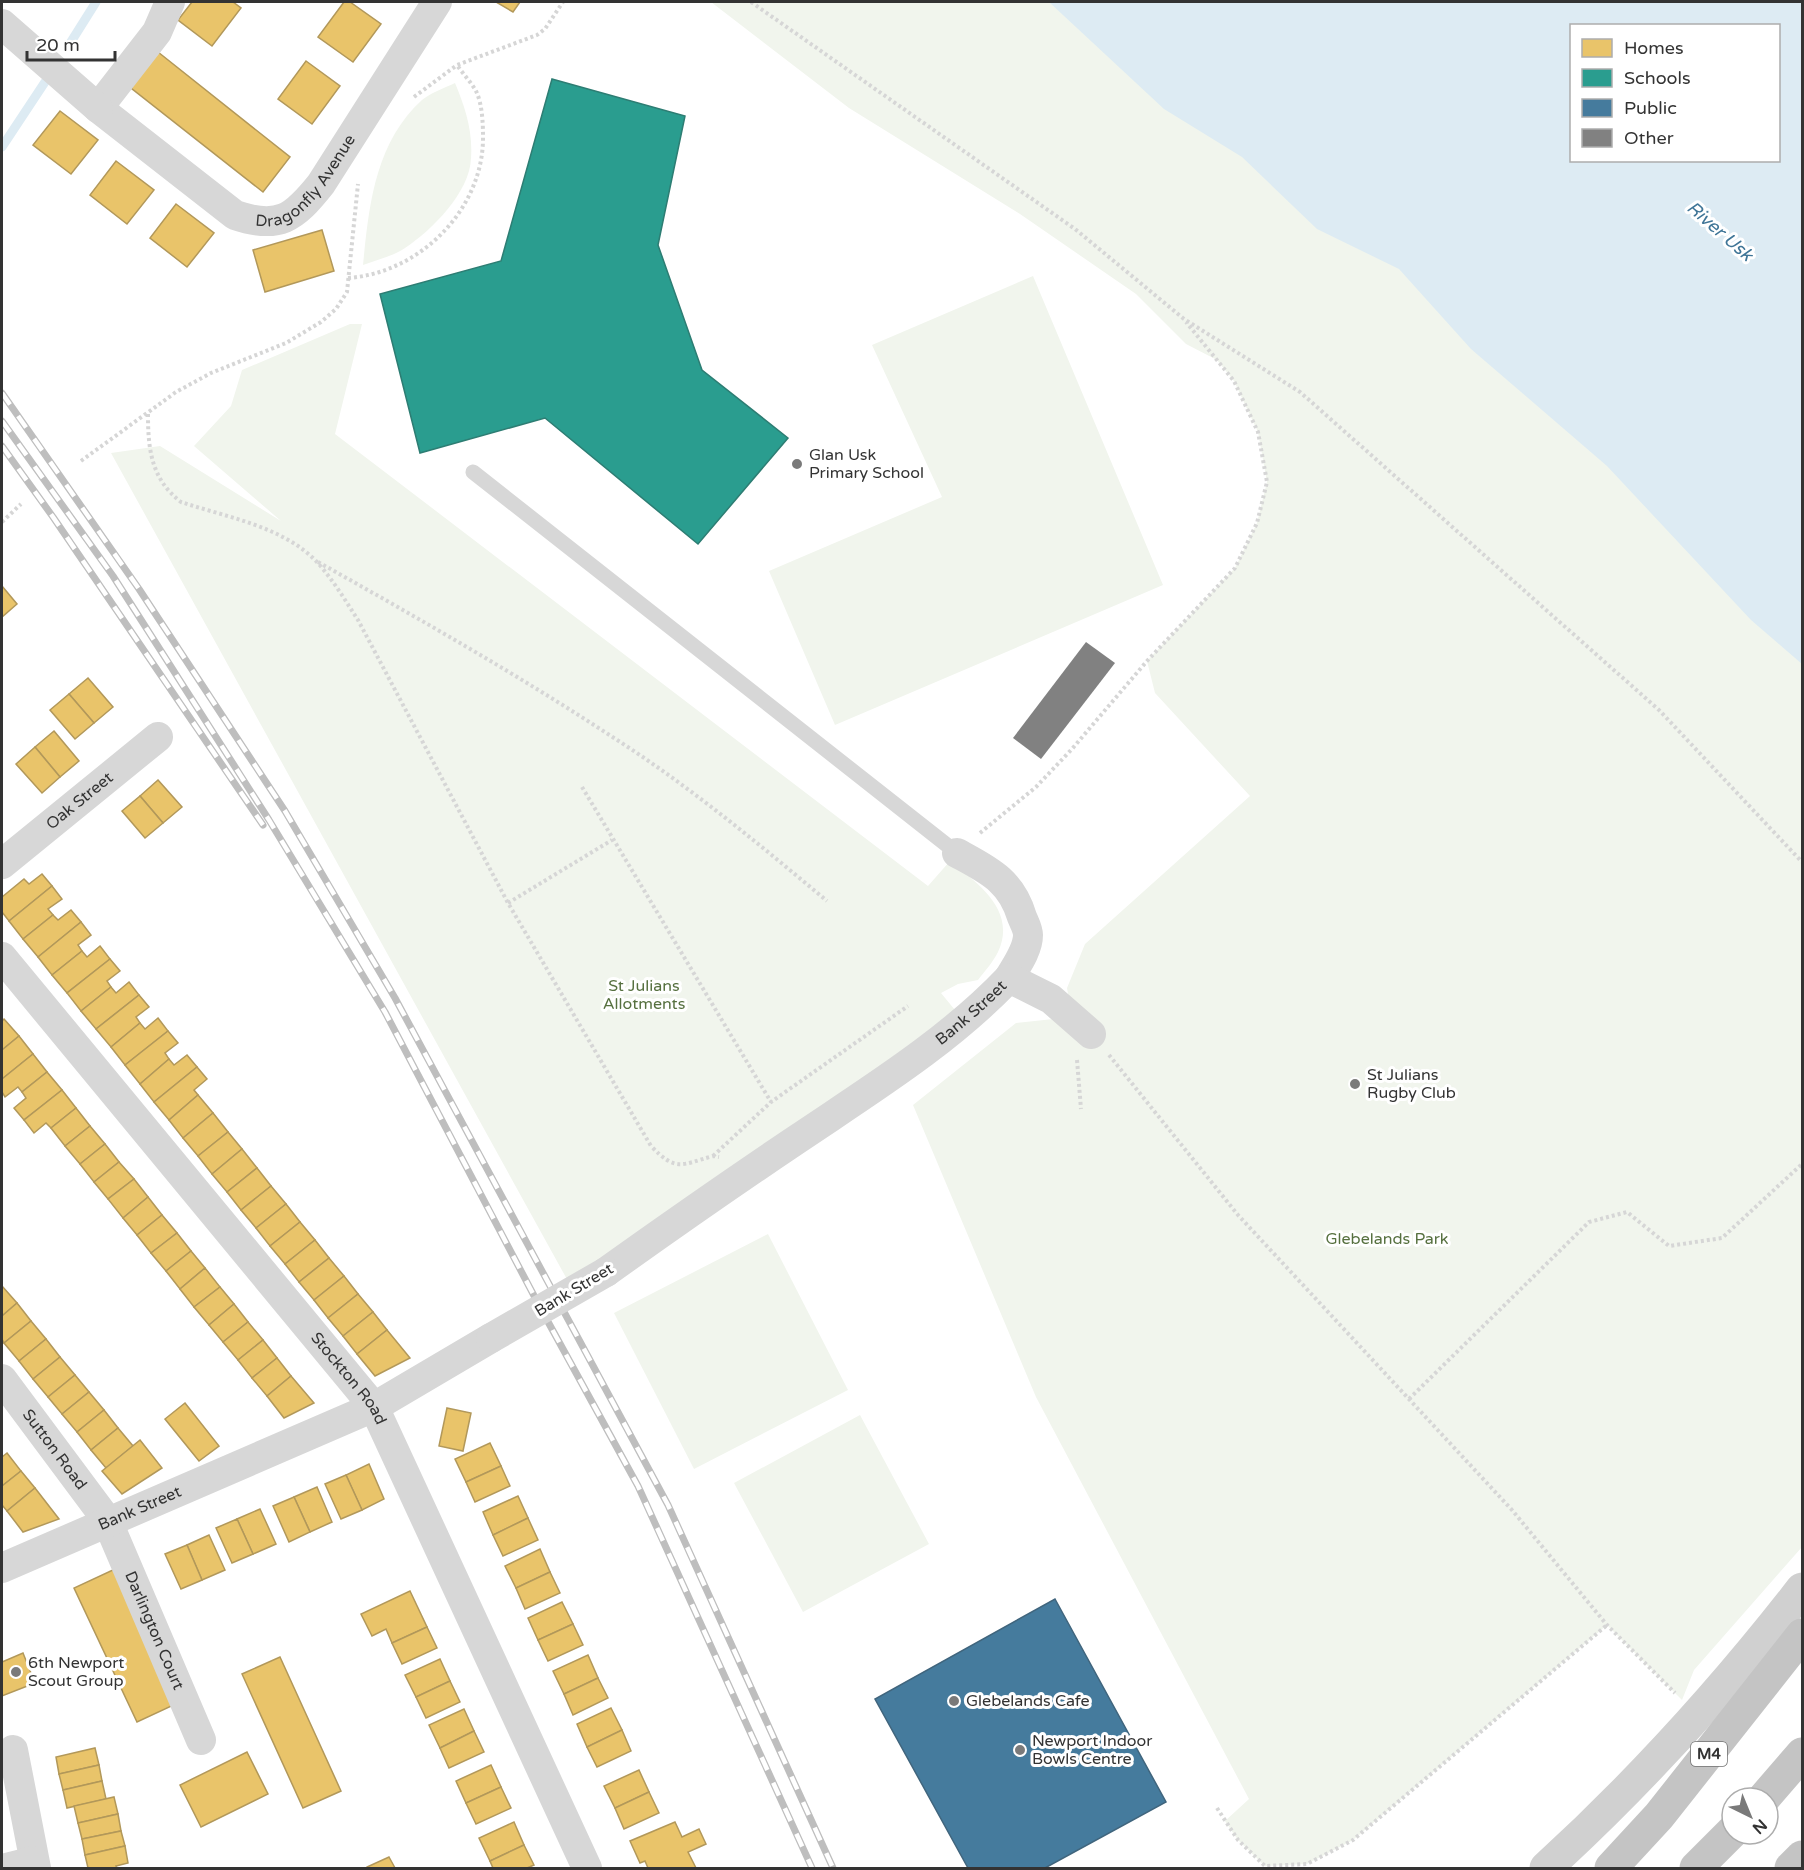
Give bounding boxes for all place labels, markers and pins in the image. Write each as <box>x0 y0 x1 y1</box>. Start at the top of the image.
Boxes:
place label: Glan Usk Primary School <box>809 445 924 483</box>
marker: Glan Usk Primary School <box>790 457 804 471</box>
place label: St Julians Rugby Club <box>1367 1065 1456 1103</box>
marker: St Julians Rugby Club <box>1348 1077 1362 1091</box>
place label: 6th Newport Scout Group <box>28 1653 124 1691</box>
marker: 6th Newport Scout Group <box>9 1665 23 1679</box>
place label: Glebelands Cafe <box>966 1691 1090 1711</box>
marker: Glebelands Cafe <box>947 1694 961 1708</box>
place label: Newport Indoor Bowls Centre <box>1032 1731 1153 1769</box>
marker: Newport Indoor Bowls Centre <box>1013 1743 1027 1757</box>

